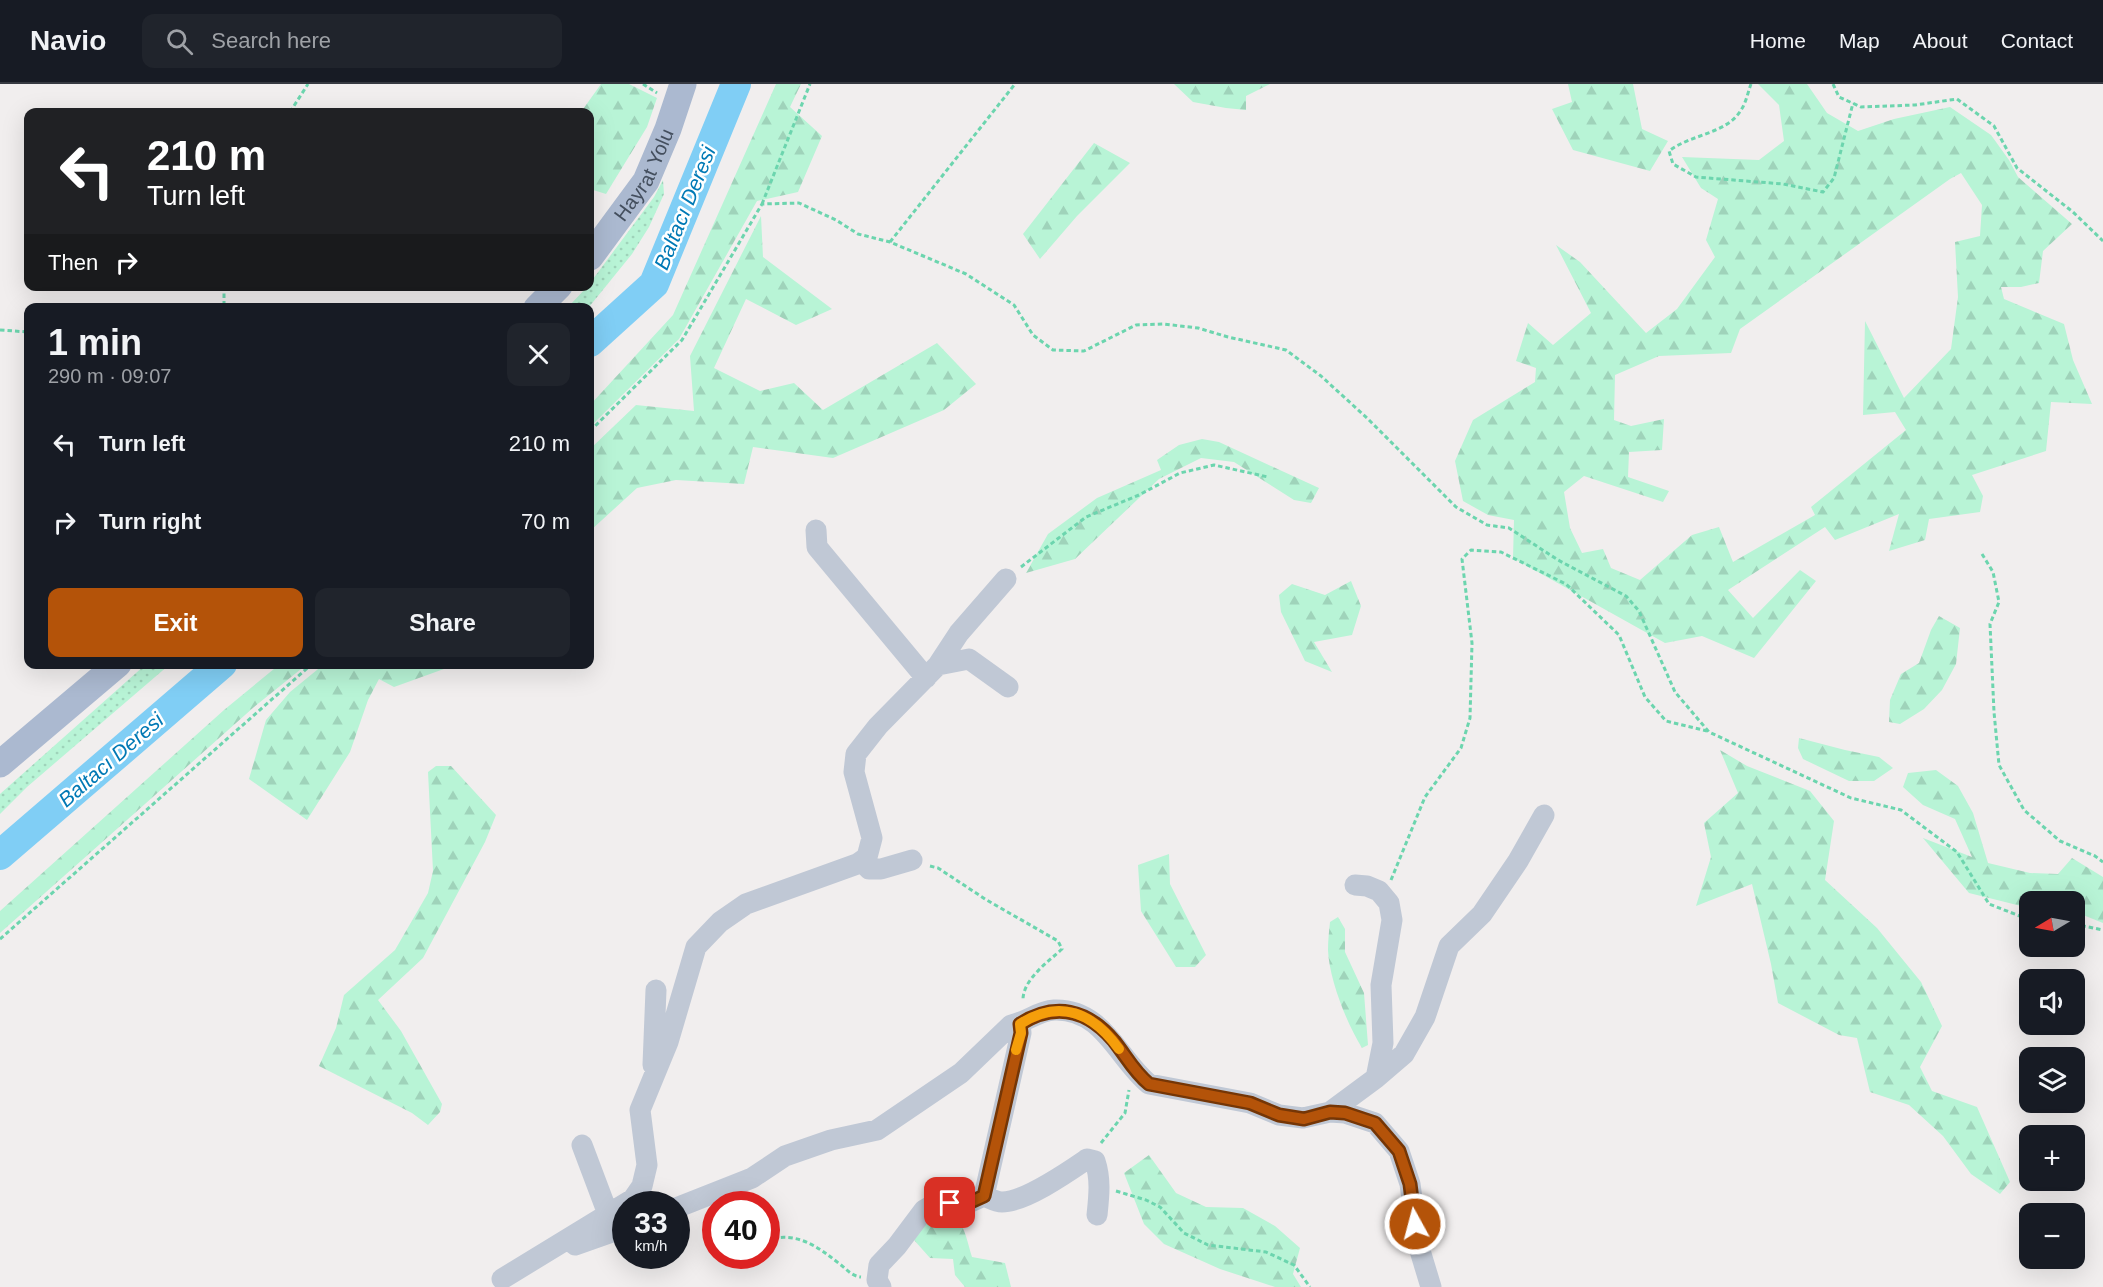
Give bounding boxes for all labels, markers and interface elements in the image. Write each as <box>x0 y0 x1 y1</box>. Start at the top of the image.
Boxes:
search box <box>142 14 562 68</box>
text: Navio <box>30 25 106 56</box>
icon: search <box>163 25 196 58</box>
text: Search here <box>211 28 331 53</box>
text: Home <box>1750 29 1806 52</box>
text: Map <box>1839 29 1880 52</box>
text: About <box>1913 29 1968 52</box>
text: Contact <box>2001 29 2073 52</box>
street label: Hayrat Yolu <box>610 125 678 225</box>
icon: left <box>48 132 126 210</box>
text: 210 m <box>147 132 266 179</box>
water label: Baltacı Deresi <box>649 142 720 273</box>
text: Turn left <box>147 181 245 211</box>
icon: right <box>110 246 143 279</box>
text: Then <box>48 250 98 275</box>
text: 1 min <box>48 322 142 363</box>
button: close <box>507 323 570 386</box>
text: 290 m · 09:07 <box>48 365 171 387</box>
icon: left <box>48 428 81 461</box>
text: Turn left <box>99 431 185 456</box>
text: 210 m <box>509 431 570 456</box>
icon: right <box>48 506 81 539</box>
text: Turn right <box>99 509 201 534</box>
text: 70 m <box>521 509 570 534</box>
button: Exit <box>48 588 303 657</box>
button: Share <box>315 588 570 657</box>
water label: Baltacı Deresi <box>54 707 169 811</box>
north arrow <box>2019 891 2085 957</box>
map controls <box>2019 891 2085 1269</box>
button: sound <box>2019 969 2085 1035</box>
button: layers <box>2019 1047 2085 1113</box>
button: + <box>2019 1125 2085 1191</box>
pin <box>924 1177 975 1228</box>
icon: arrive <box>933 1186 966 1219</box>
speed limit sign: 40 <box>702 1191 780 1269</box>
position arrow <box>1383 1192 1447 1256</box>
button: − <box>2019 1203 2085 1269</box>
text: 33 <box>634 1206 668 1239</box>
text: km/h <box>635 1237 667 1254</box>

